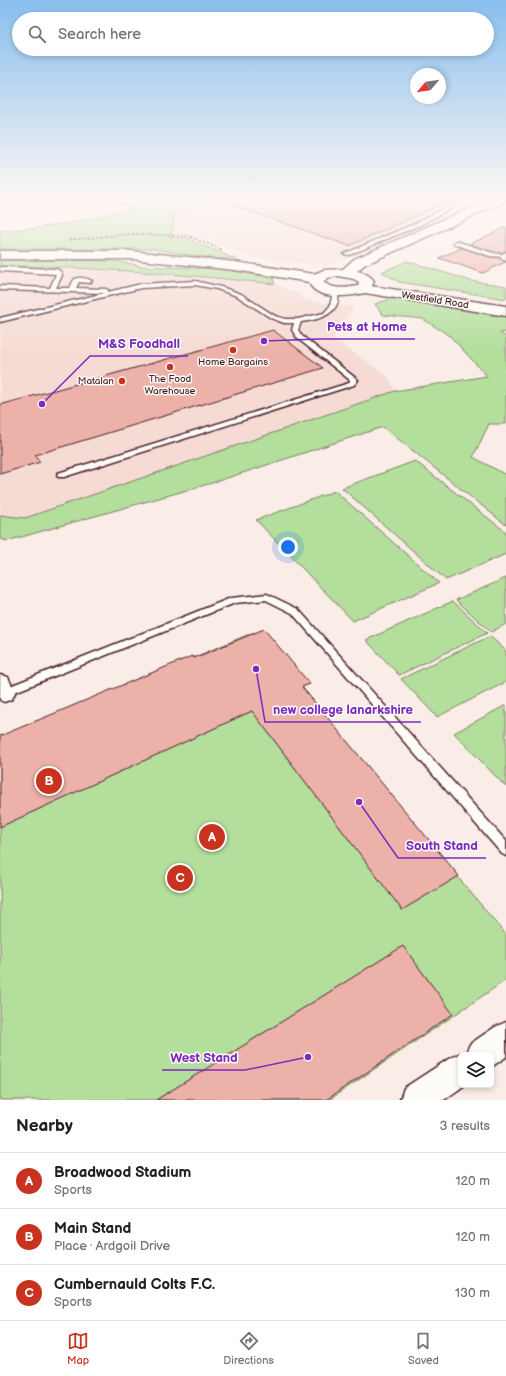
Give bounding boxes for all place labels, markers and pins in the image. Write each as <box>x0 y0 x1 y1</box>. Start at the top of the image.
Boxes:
callout: Pets at Home <box>319 314 415 339</box>
callout: M&S Foodhall <box>90 331 188 356</box>
marker: Home Bargains <box>228 345 238 355</box>
place label: Home Bargains <box>198 356 268 368</box>
marker: The Food Warehouse <box>165 362 175 372</box>
place label: The Food Warehouse <box>144 373 196 397</box>
place label: Matalan <box>78 375 114 387</box>
marker: Matalan <box>117 376 127 386</box>
callout: new college lanarkshire <box>265 697 421 722</box>
pin: B <box>36 766 62 796</box>
pin: A <box>199 822 225 852</box>
callout: South Stand <box>398 833 486 858</box>
pin: C <box>167 863 193 893</box>
callout: West Stand <box>162 1045 245 1070</box>

